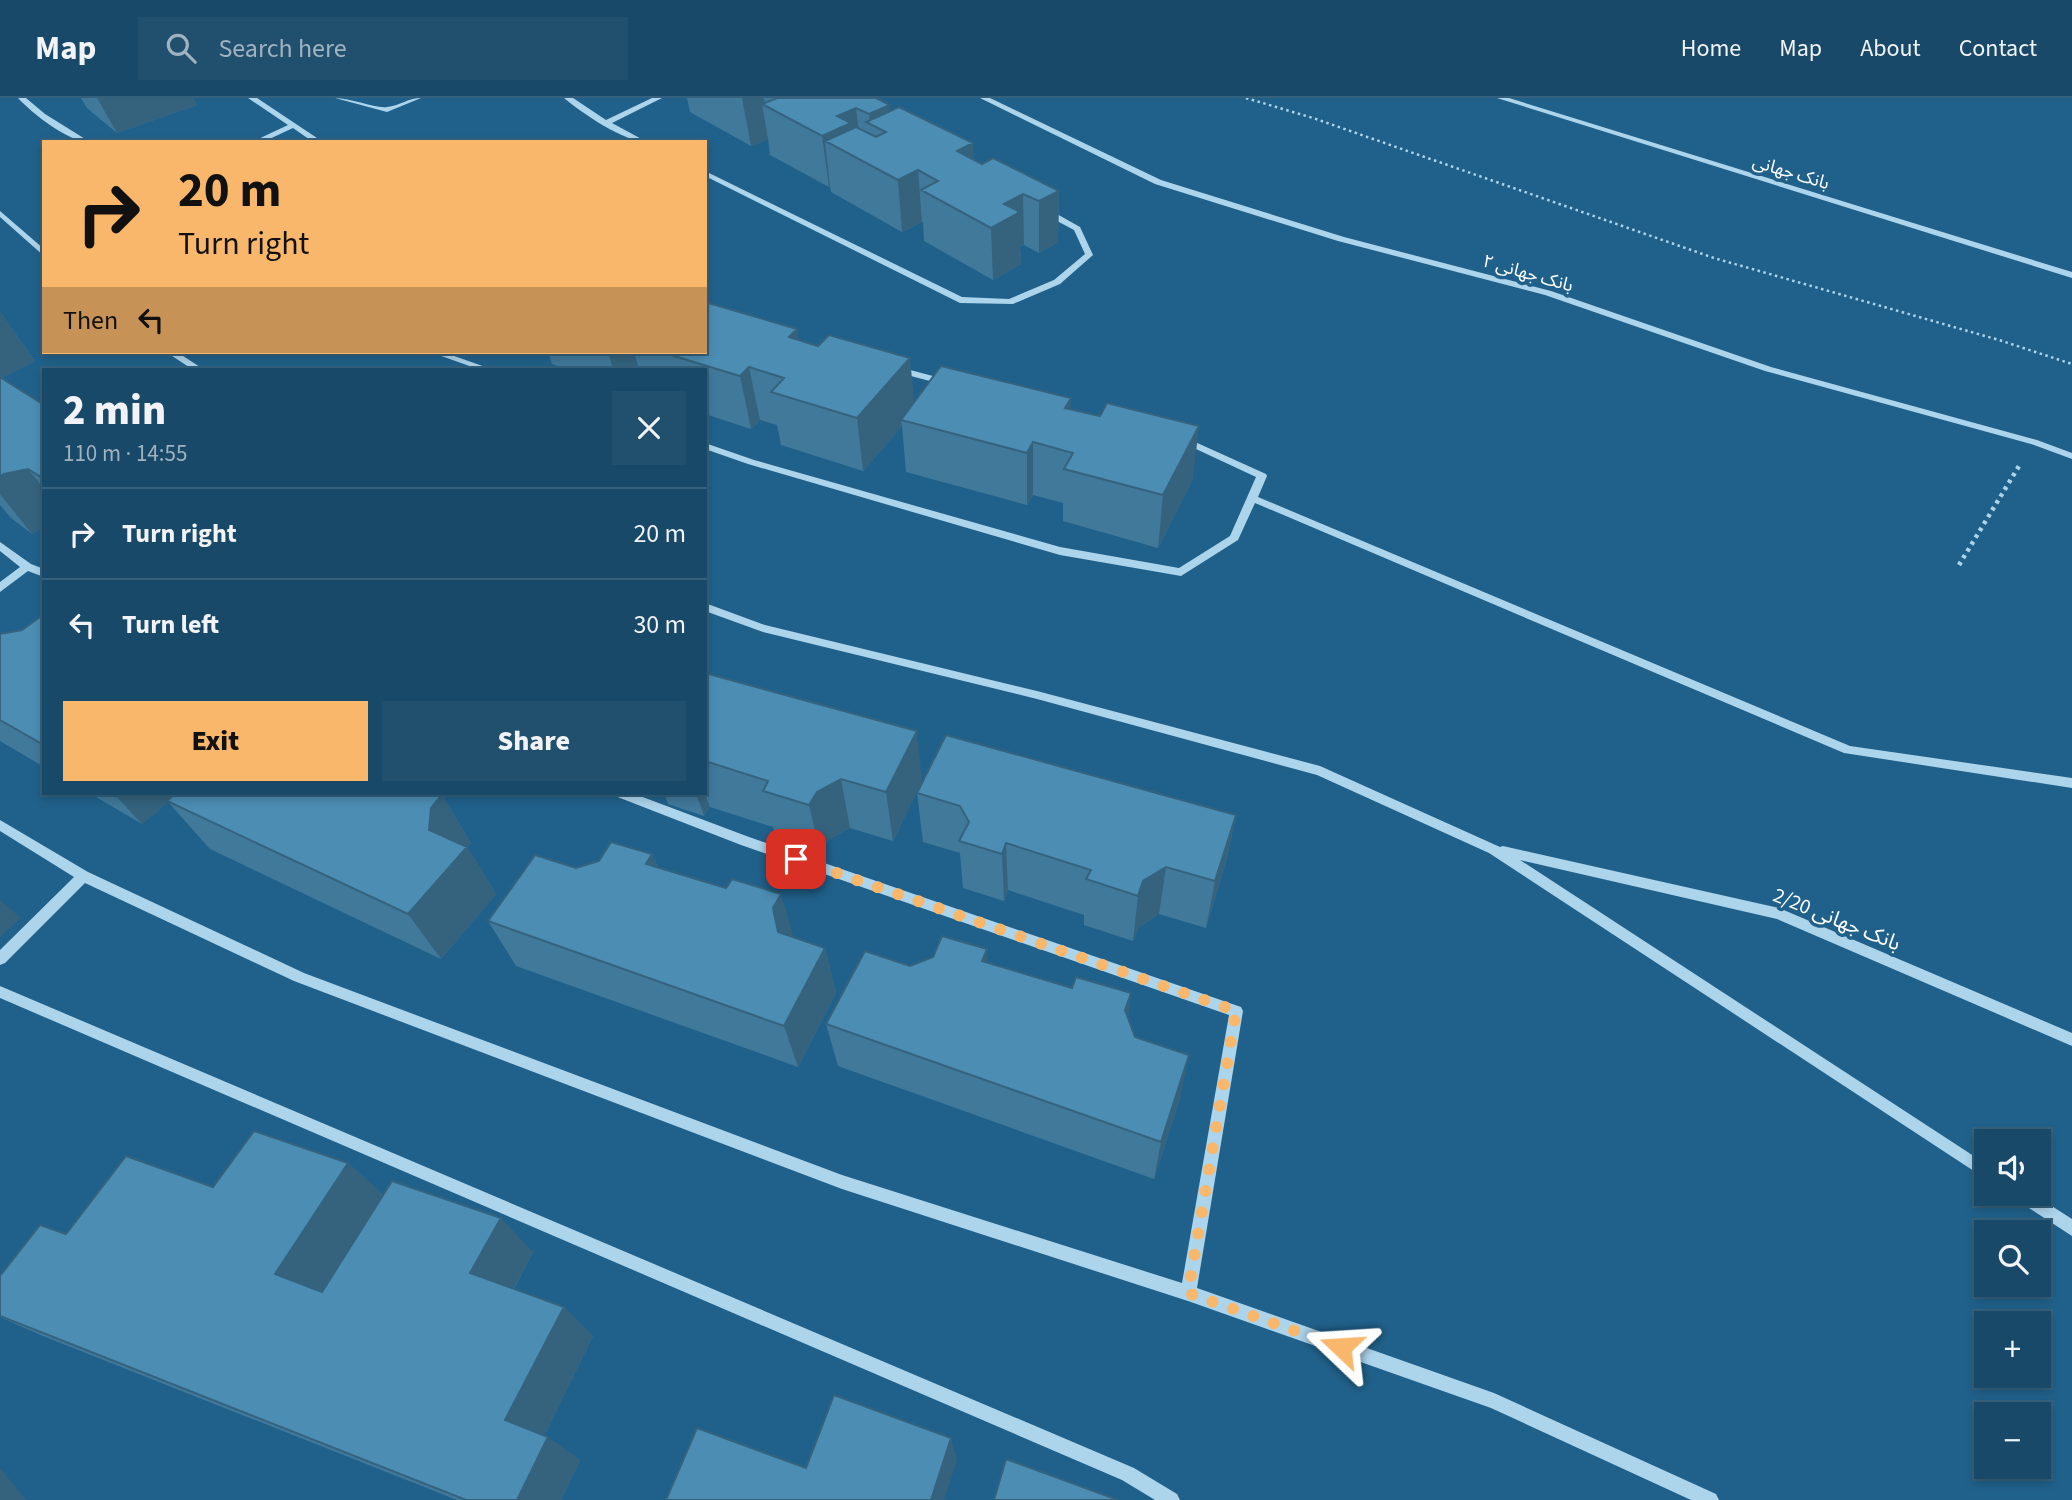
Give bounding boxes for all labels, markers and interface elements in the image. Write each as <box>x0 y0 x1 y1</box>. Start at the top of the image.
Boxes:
search box <box>138 17 628 80</box>
text: Map <box>35 25 96 72</box>
icon: search <box>162 29 200 67</box>
text: Search here <box>218 30 347 67</box>
text: Home <box>1681 31 1741 66</box>
text: Map <box>1779 31 1822 66</box>
text: About <box>1860 31 1921 66</box>
text: Contact <box>1959 31 2037 66</box>
street label: بانک جهانی <box>1749 149 1832 196</box>
text: 20 m <box>178 156 282 226</box>
icon: right <box>63 168 154 259</box>
text: Turn right <box>178 221 309 267</box>
street label: بانک جهانی ۲ <box>1480 249 1576 298</box>
icon: left <box>132 301 170 339</box>
text: Then <box>63 302 118 339</box>
text: 2 min <box>63 381 166 441</box>
button: close <box>612 391 686 465</box>
text: 110 m · 14:55 <box>63 437 187 470</box>
icon: right <box>63 515 101 553</box>
text: Turn right <box>122 515 237 552</box>
text: 20 m <box>633 515 686 552</box>
icon: left <box>63 606 101 644</box>
text: Turn left <box>122 606 219 643</box>
text: 30 m <box>633 606 686 643</box>
button: Exit <box>63 701 368 781</box>
button: Share <box>382 701 686 781</box>
pin <box>766 829 826 889</box>
icon: arrive <box>777 840 815 878</box>
street label: بانک جهانی 2/20 <box>1769 880 1905 958</box>
map controls <box>1974 1129 2051 1479</box>
button: sound <box>1974 1129 2051 1206</box>
button: search <box>1974 1220 2051 1297</box>
position arrow <box>1304 1310 1378 1384</box>
button: + <box>1974 1311 2051 1388</box>
button: − <box>1974 1402 2051 1479</box>

